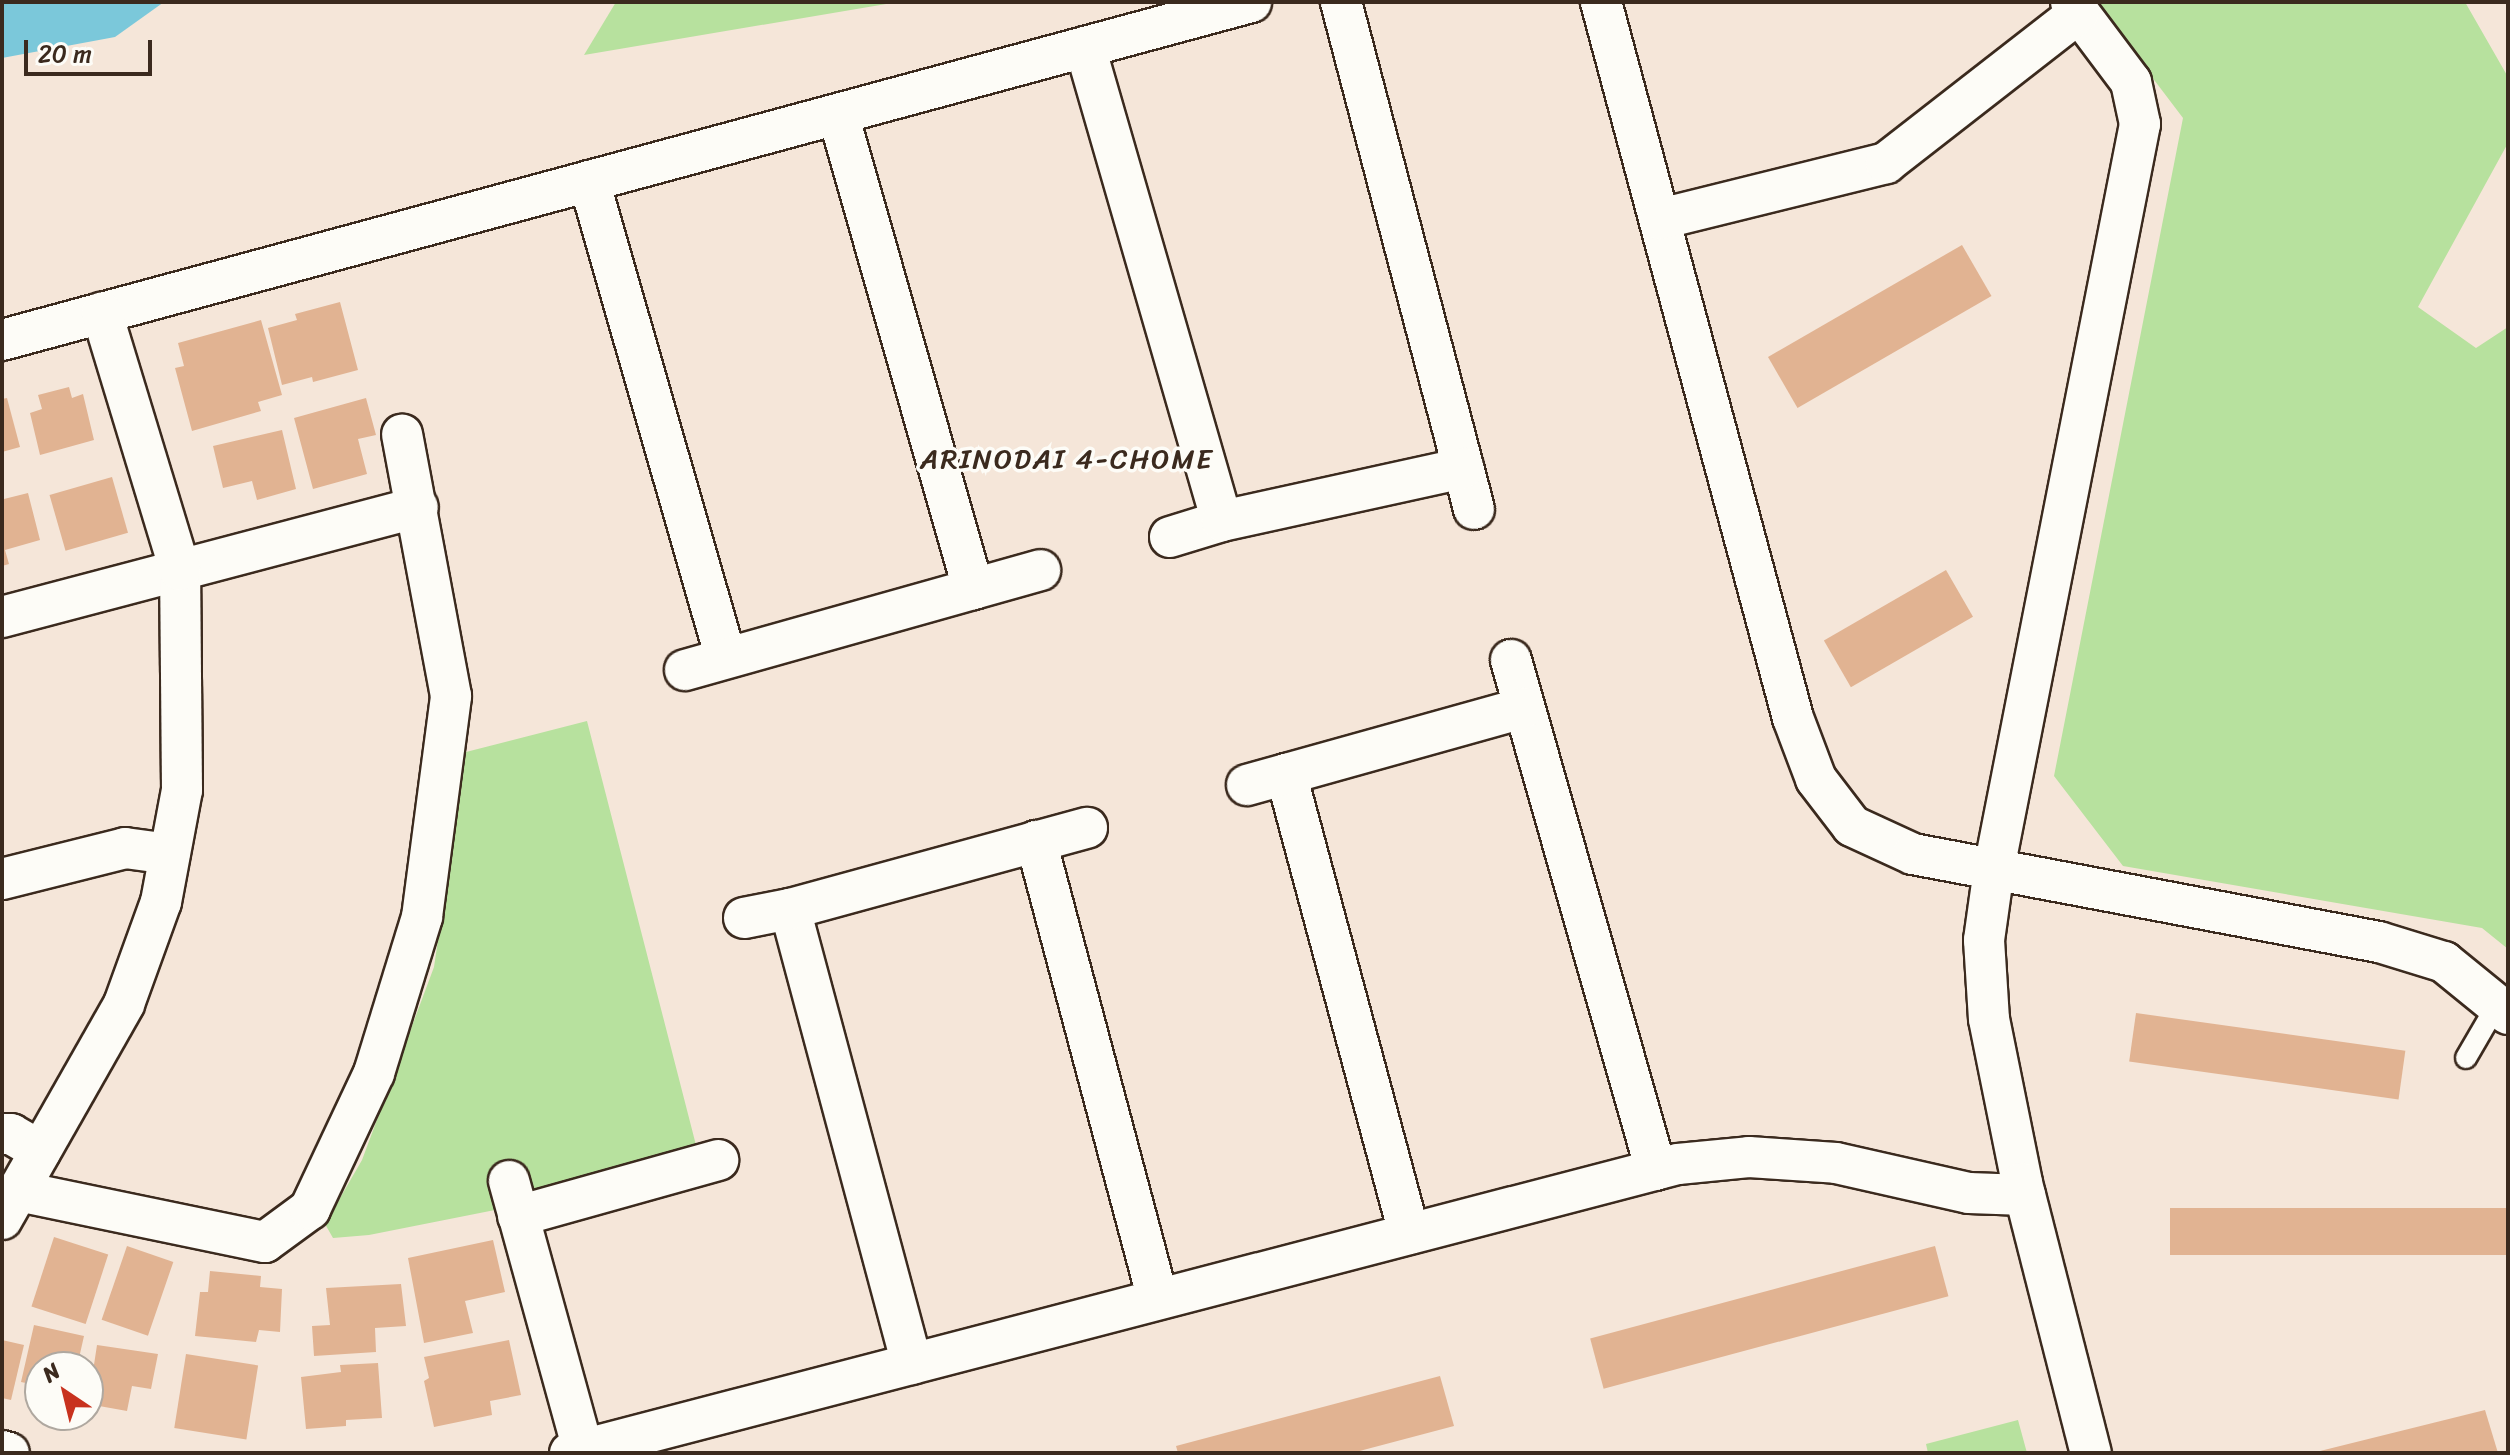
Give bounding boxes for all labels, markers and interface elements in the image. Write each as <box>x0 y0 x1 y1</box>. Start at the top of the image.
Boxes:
scale bar <box>28 24 156 74</box>
text: 20 m <box>38 33 92 75</box>
district label: ARINODAI 4-CHOME <box>923 442 1211 476</box>
north arrow <box>24 1351 104 1431</box>
text: N <box>34 1352 69 1393</box>

